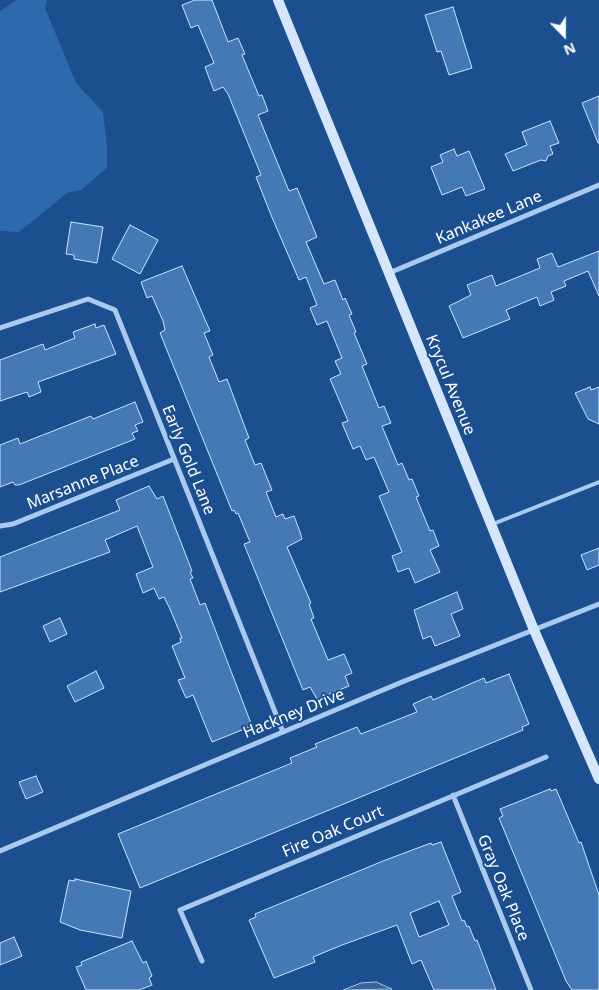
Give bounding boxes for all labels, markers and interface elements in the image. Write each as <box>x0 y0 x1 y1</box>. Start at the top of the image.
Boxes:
north arrow <box>539 10 589 60</box>
text: N <box>561 38 579 60</box>
street label: Kankakee Lane <box>433 187 545 249</box>
street label: Krycul Avenue <box>421 332 479 438</box>
street label: Early Gold Lane <box>157 402 219 518</box>
street label: Marsanne Place <box>24 452 142 514</box>
street label: Hackney Drive <box>241 685 347 743</box>
street label: Fire Oak Court <box>279 802 387 862</box>
street label: Gray Oak Place <box>473 832 533 944</box>

